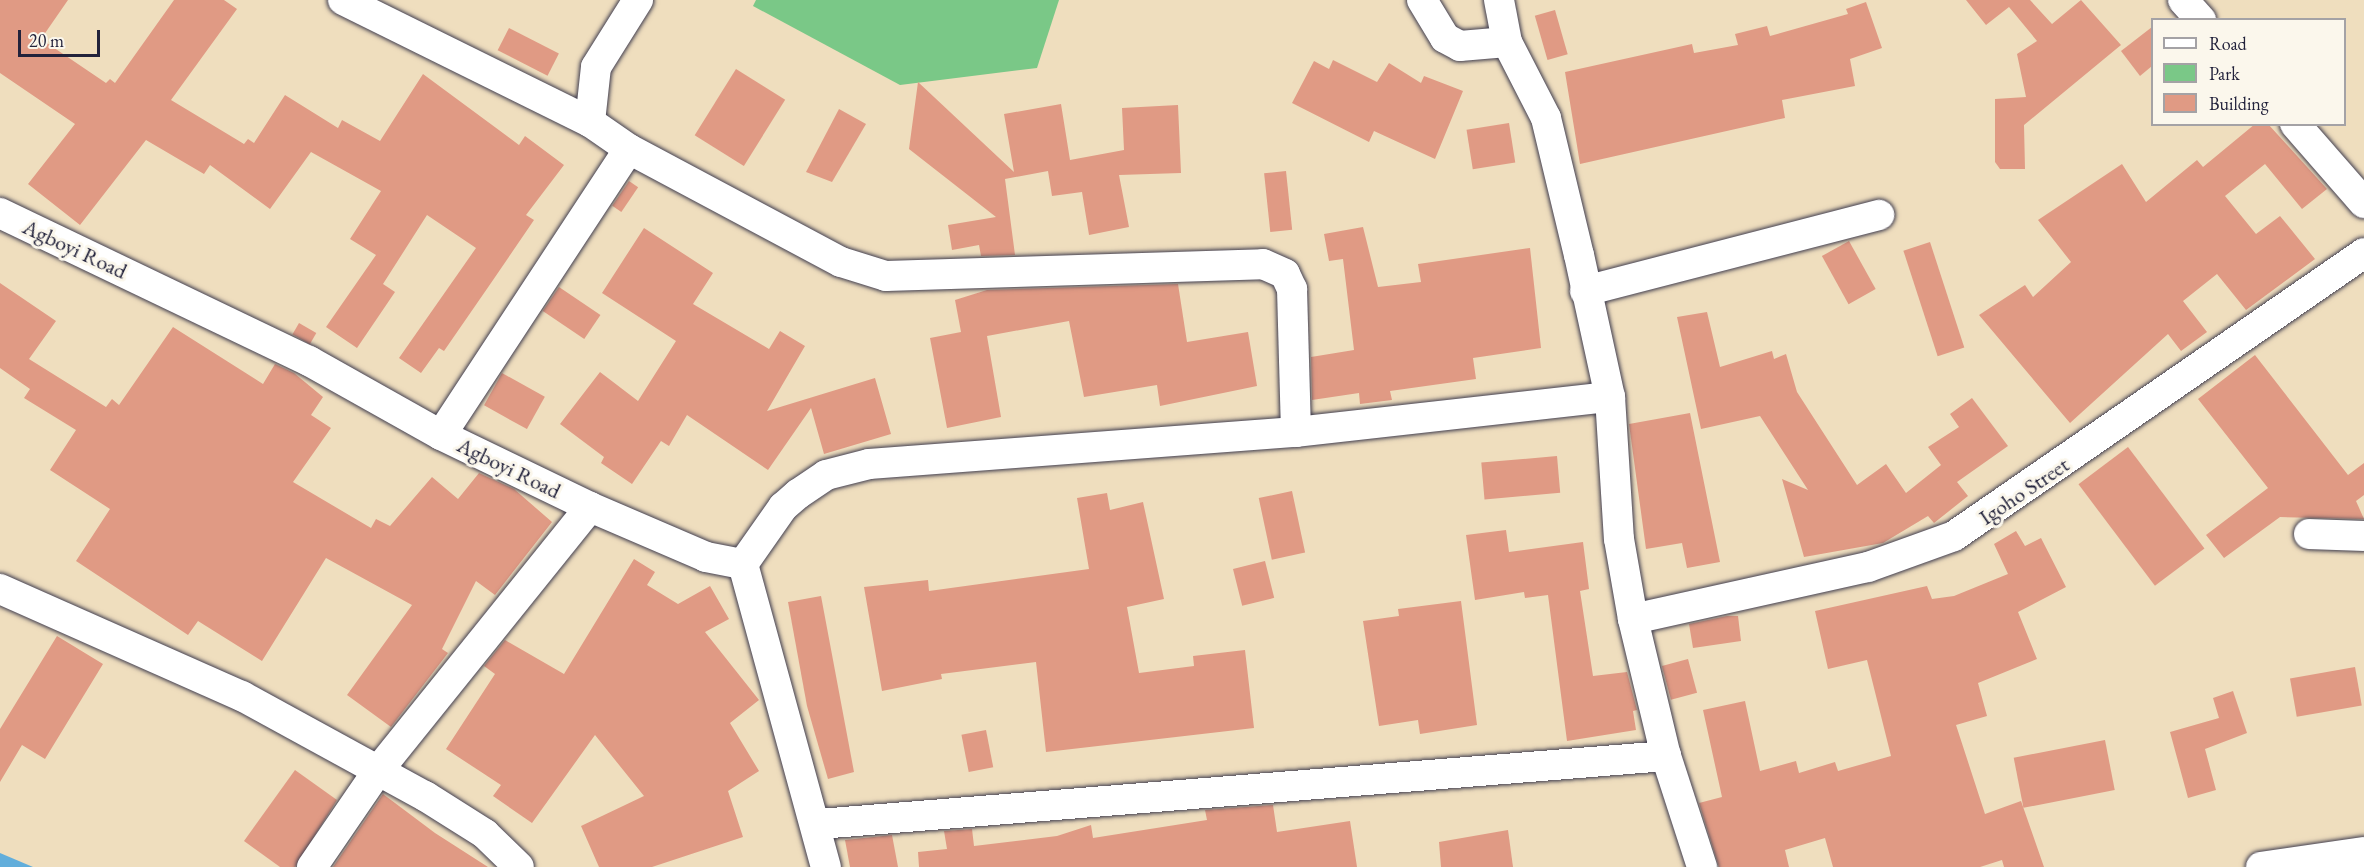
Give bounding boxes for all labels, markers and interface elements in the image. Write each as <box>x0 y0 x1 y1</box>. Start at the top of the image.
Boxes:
scale bar <box>21 18 104 56</box>
legend <box>2151 18 2346 126</box>
text: 20 m <box>29 29 64 52</box>
text: Road <box>2209 32 2247 55</box>
text: Park <box>2209 62 2240 85</box>
text: Building <box>2209 92 2269 115</box>
street label: Agboyi Road <box>19 213 131 285</box>
street label: Agboyi Road <box>453 432 565 504</box>
street label: Igoho Street <box>1974 451 2074 531</box>

